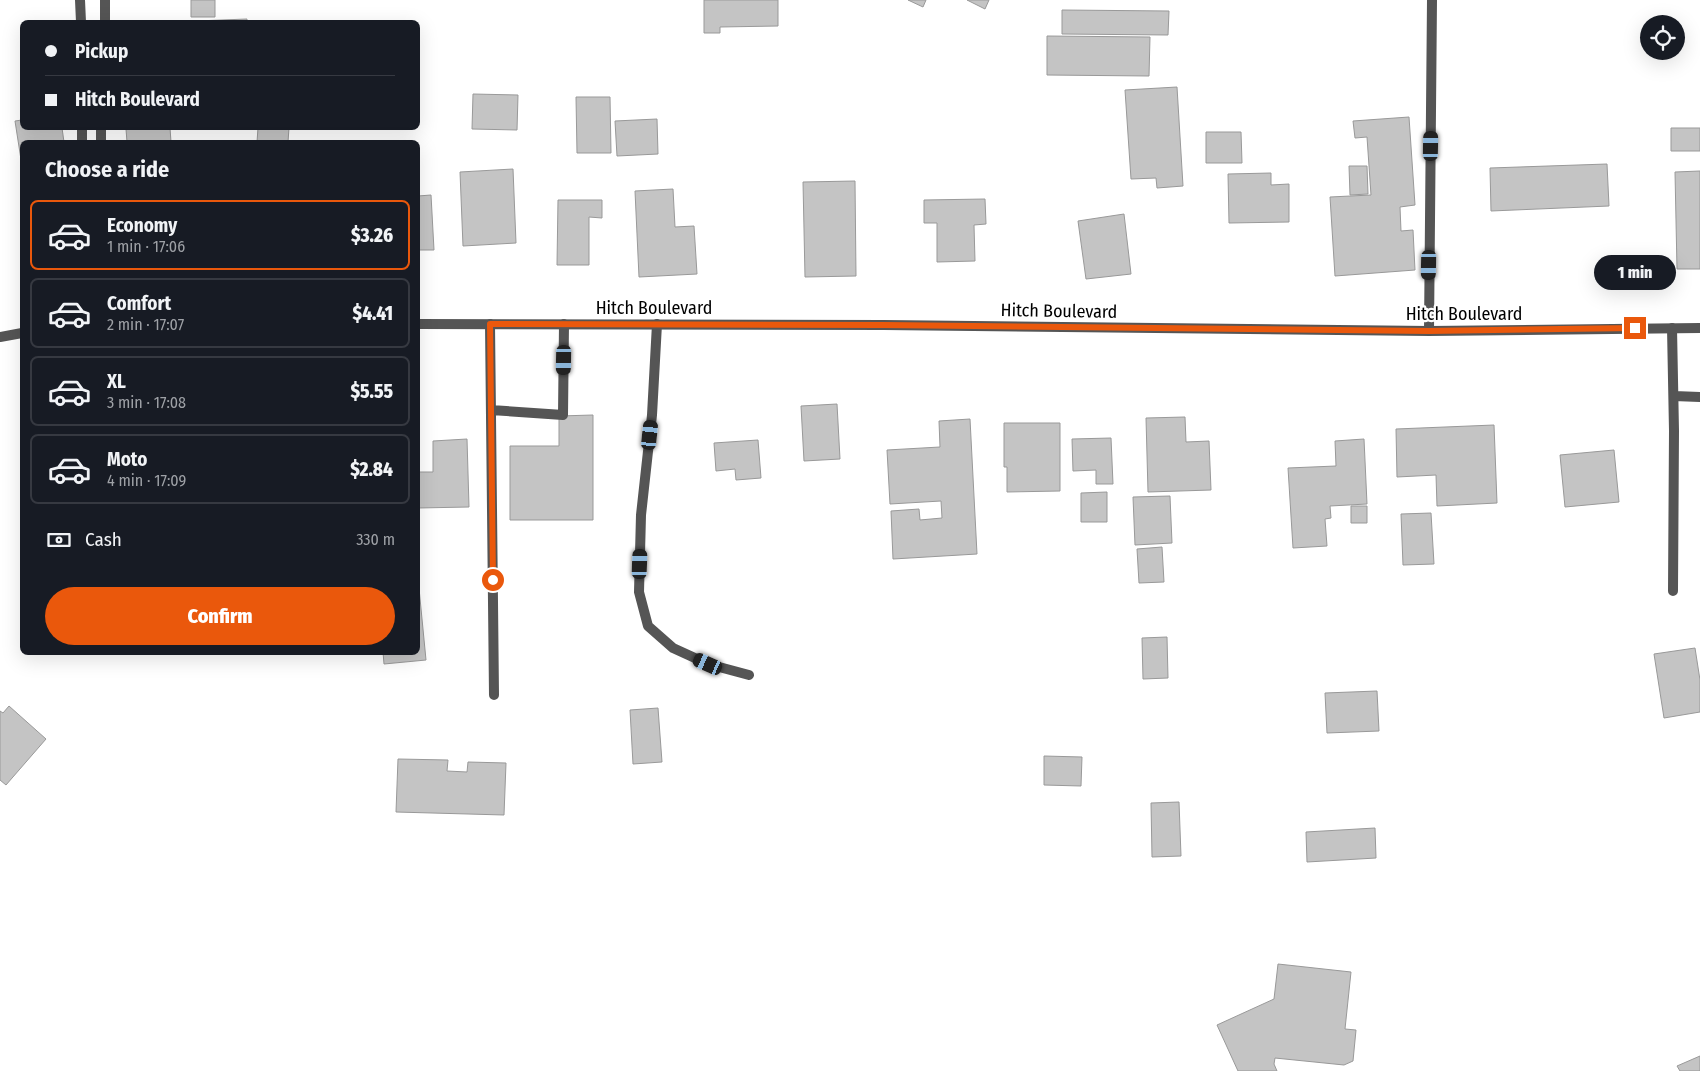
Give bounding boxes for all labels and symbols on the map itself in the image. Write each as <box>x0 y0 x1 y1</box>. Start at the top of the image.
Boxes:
car <box>1423 131 1438 161</box>
car <box>1421 250 1436 280</box>
callout: 1 min <box>1594 255 1676 290</box>
street label: Hitch Boulevard <box>596 297 712 319</box>
street label: Hitch Boulevard <box>1000 299 1118 323</box>
street label: Hitch Boulevard <box>1406 303 1522 325</box>
route end <box>1624 317 1646 339</box>
car <box>556 345 571 375</box>
car <box>640 419 659 451</box>
car <box>631 549 648 579</box>
route start <box>482 569 504 591</box>
car <box>691 651 724 677</box>

